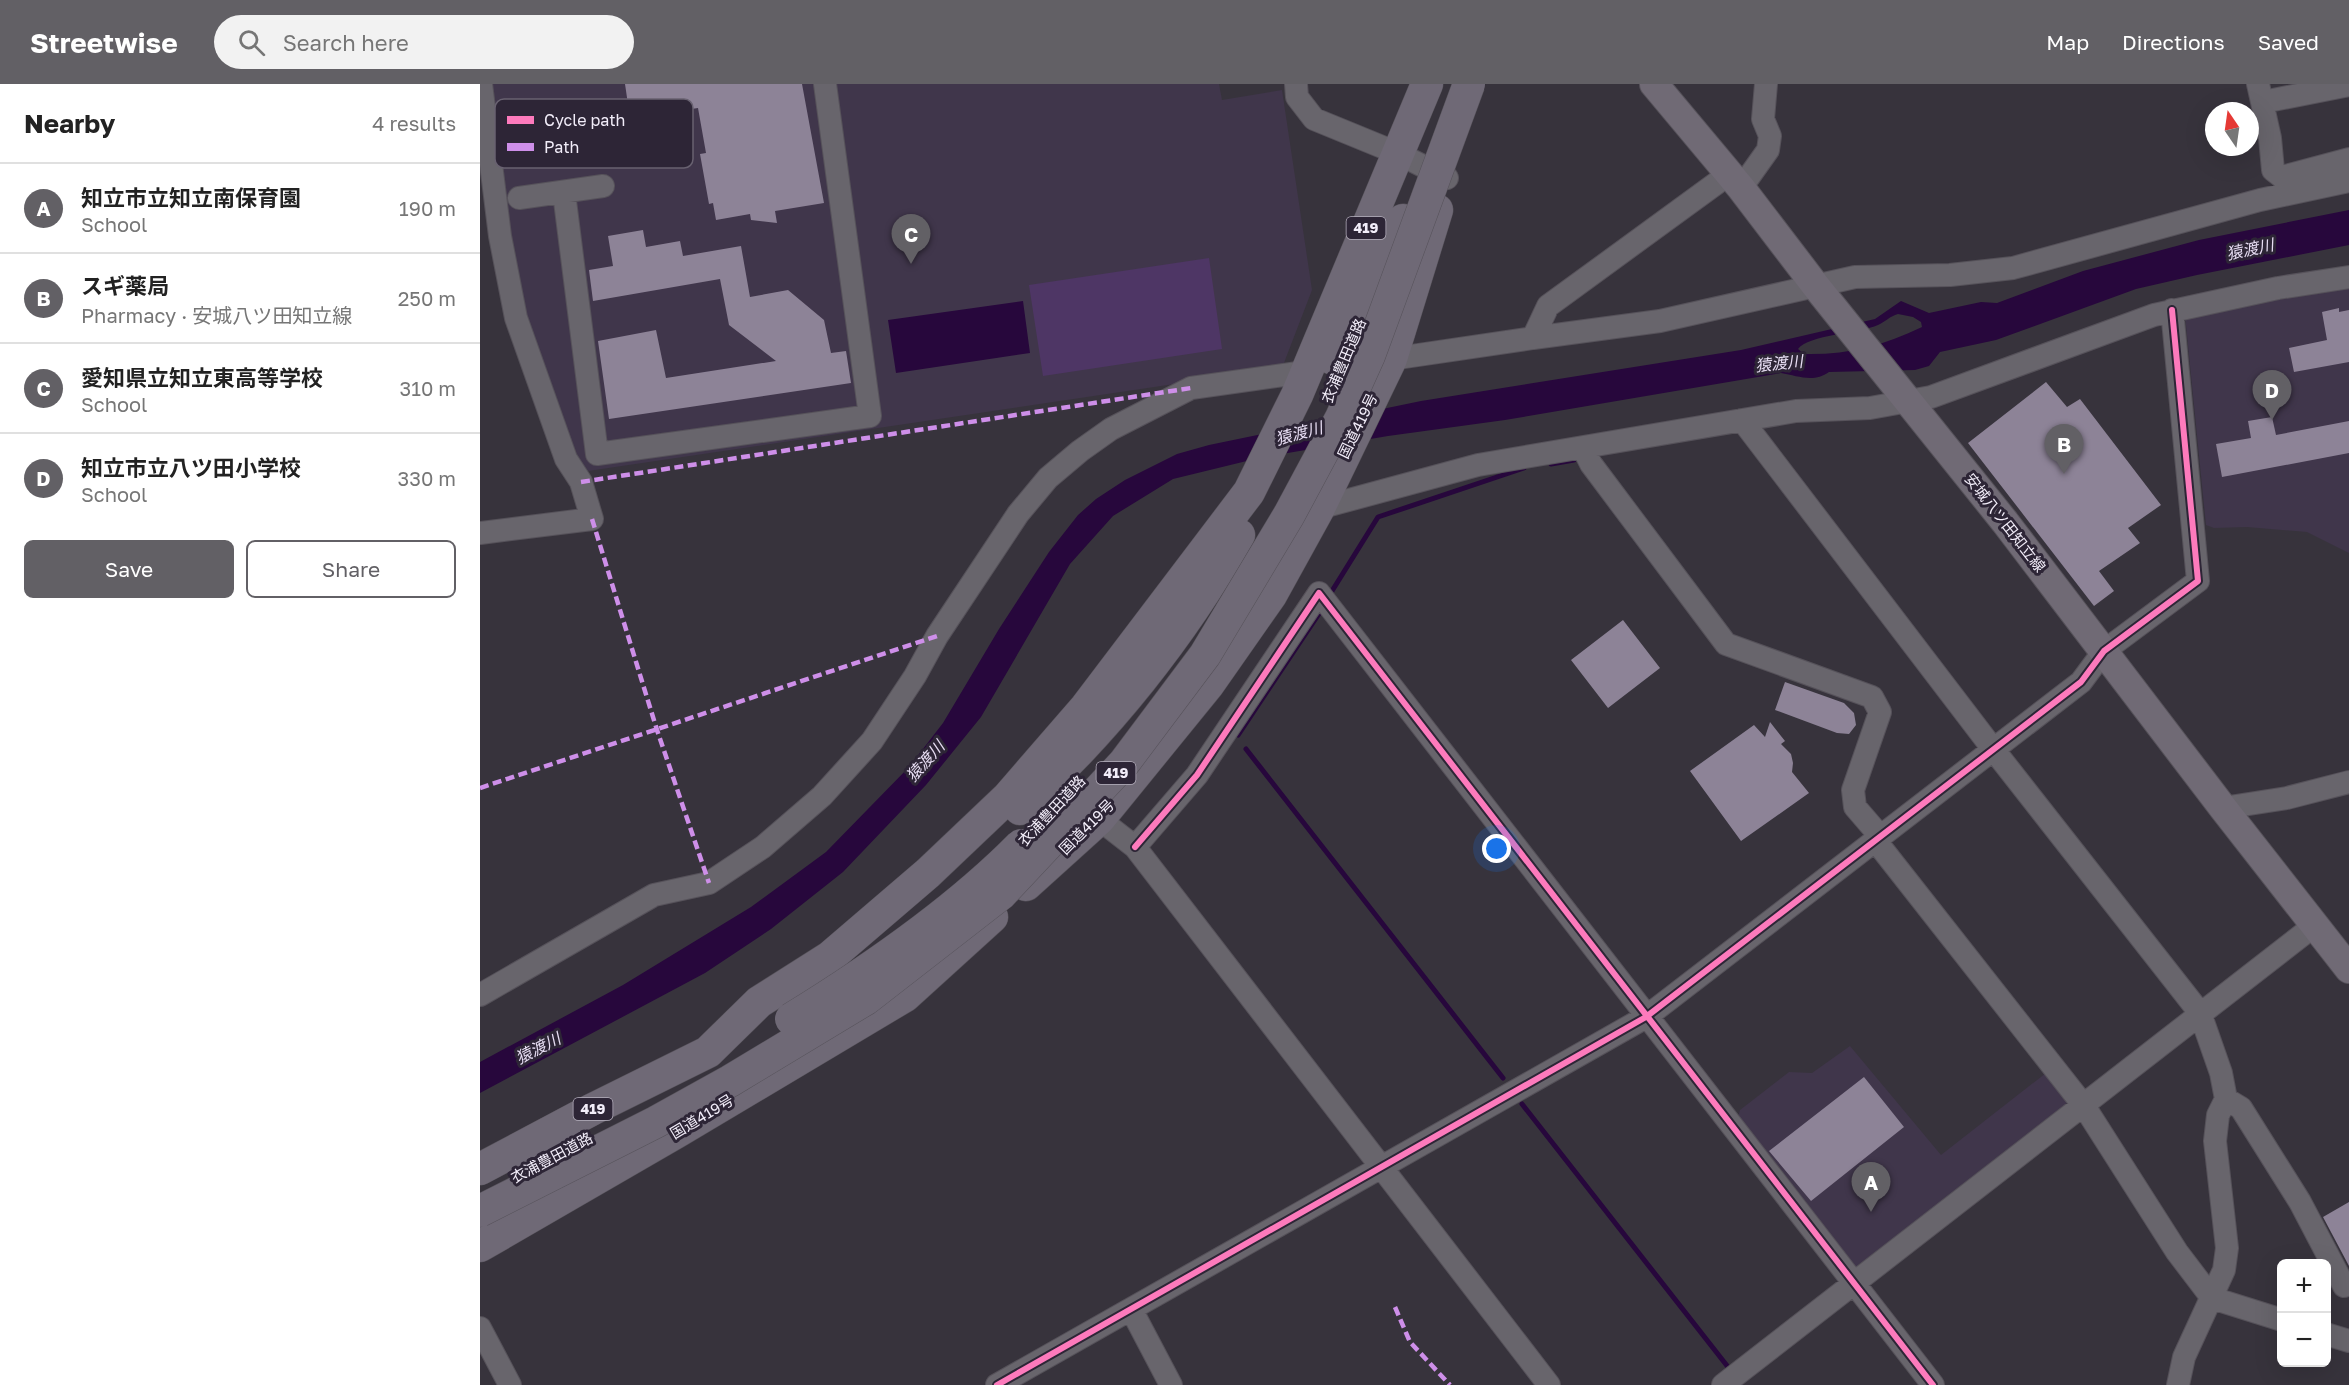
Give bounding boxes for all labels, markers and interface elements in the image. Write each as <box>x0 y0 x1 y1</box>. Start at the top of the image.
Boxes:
search box <box>214 15 634 69</box>
text: Streetwise <box>30 26 178 59</box>
icon: search <box>235 26 268 59</box>
text: Search here <box>283 29 409 56</box>
text: Map <box>2046 29 2089 55</box>
text: Directions <box>2122 29 2225 55</box>
text: Saved <box>2258 29 2319 55</box>
legend <box>495 99 693 168</box>
north arrow <box>2205 102 2259 156</box>
text: Nearby <box>24 108 115 139</box>
text: Cycle path <box>544 110 625 130</box>
text: 4 results <box>372 111 456 135</box>
text: Path <box>544 137 579 157</box>
text: 知立市立知立南保育園 <box>81 184 301 211</box>
text: A <box>36 196 51 220</box>
text: 190 m <box>399 196 456 220</box>
text: School <box>81 212 147 236</box>
pin: C <box>892 214 930 264</box>
road number: 419 <box>1346 217 1386 239</box>
water label: 猿渡川 <box>2224 234 2278 264</box>
text: スギ薬局 <box>81 272 169 299</box>
text: B <box>36 286 51 310</box>
text: 250 m <box>398 286 456 310</box>
text: Pharmacy · 安城八ツ田知立線 <box>81 303 352 327</box>
street label: 衣浦豊田道路 <box>1317 316 1369 406</box>
water label: 猿渡川 <box>1754 350 1806 375</box>
text: 愛知県立知立東高等学校 <box>81 364 323 391</box>
pin: D <box>2252 370 2292 420</box>
text: C <box>36 376 51 400</box>
text: 310 m <box>400 376 456 400</box>
street label: 国道419号 <box>1334 390 1381 461</box>
text: School <box>81 392 147 416</box>
water label: 猿渡川 <box>1273 417 1327 449</box>
pin: B <box>2044 424 2084 474</box>
text: 知立市立八ツ田小学校 <box>81 454 301 481</box>
text: D <box>36 466 51 490</box>
text: 330 m <box>398 466 456 490</box>
street label: 安城八ツ田知立線 <box>1962 470 2050 575</box>
text: School <box>81 482 147 506</box>
button: Save <box>24 540 234 598</box>
button: Share <box>246 540 456 598</box>
water label: 猿渡川 <box>902 735 950 786</box>
road number: 419 <box>1096 762 1136 784</box>
street label: 衣浦豊田道路 <box>1014 771 1089 849</box>
street label: 国道419号 <box>1055 795 1118 858</box>
your location <box>1482 834 1511 863</box>
water label: 猿渡川 <box>512 1027 566 1068</box>
street label: 国道419号 <box>667 1090 736 1142</box>
road number: 419 <box>574 1098 612 1120</box>
street label: 衣浦豊田道路 <box>508 1128 595 1186</box>
pin: A <box>1852 1162 1890 1212</box>
map controls <box>2277 1259 2331 1367</box>
button: + <box>2277 1259 2331 1313</box>
button: − <box>2277 1313 2331 1367</box>

